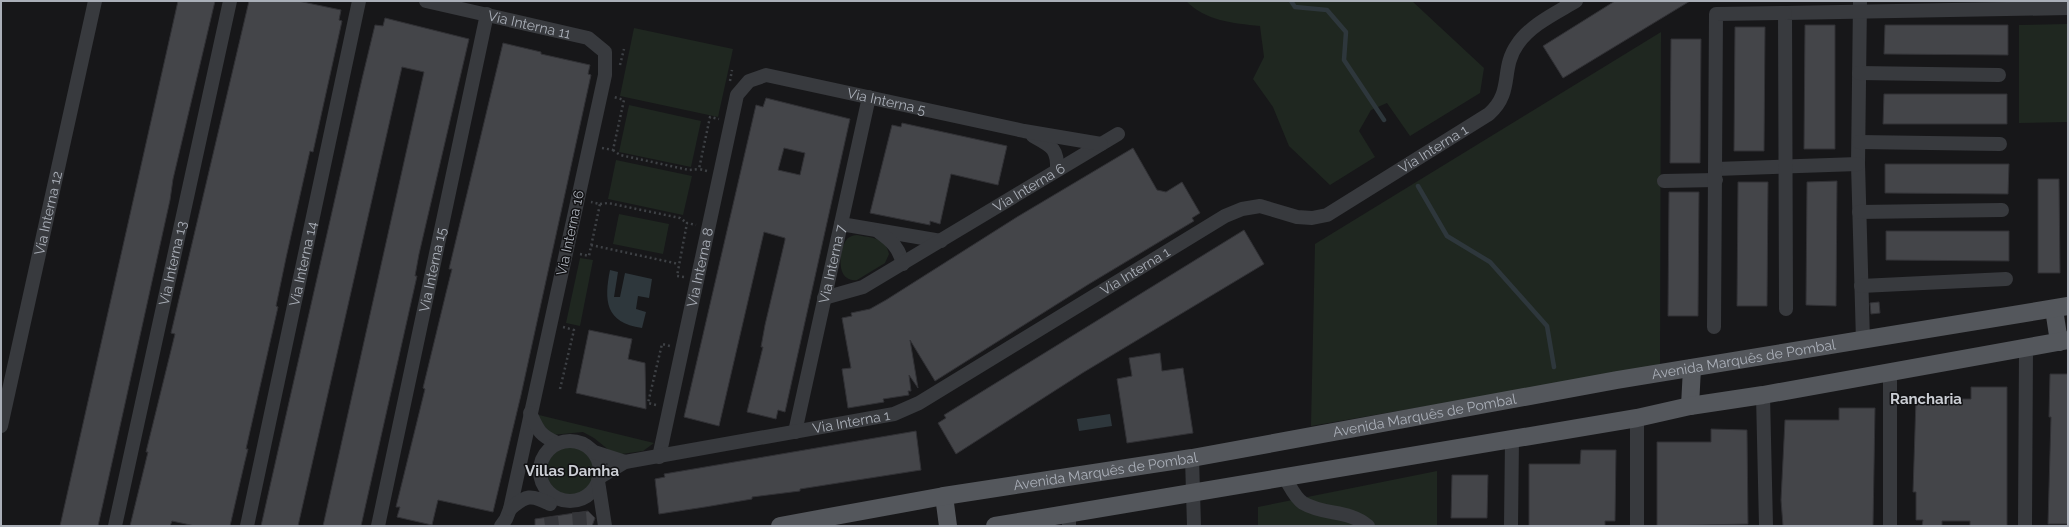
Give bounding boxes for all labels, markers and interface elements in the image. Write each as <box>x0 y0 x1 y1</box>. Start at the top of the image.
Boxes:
street label: Via Interna 11 <box>486 7 572 42</box>
street label: Via Interna 5 <box>846 85 928 118</box>
street label: Via Interna 1 <box>1396 121 1471 176</box>
street label: Via Interna 6 <box>990 160 1068 215</box>
street label: Via Interna 12 <box>31 170 65 257</box>
street label: Via Interna 16 <box>553 189 587 277</box>
street label: Via Interna 13 <box>156 220 190 307</box>
street label: Via Interna 14 <box>286 220 320 308</box>
street label: Via Interna 7 <box>816 223 849 305</box>
street label: Via Interna 15 <box>416 226 449 314</box>
street label: Via Interna 8 <box>684 226 716 309</box>
street label: Via Interna 1 <box>1097 244 1173 298</box>
street label: Avenida Marquês de Pombal <box>1650 336 1837 382</box>
district label: Rancharia <box>1890 390 1962 408</box>
street label: Avenida Marquês de Pombal <box>1332 391 1518 440</box>
street label: Via Interna 1 <box>811 407 891 436</box>
street label: Avenida Marquês de Pombal <box>1012 449 1199 493</box>
district label: Villas Damha <box>525 462 619 480</box>

